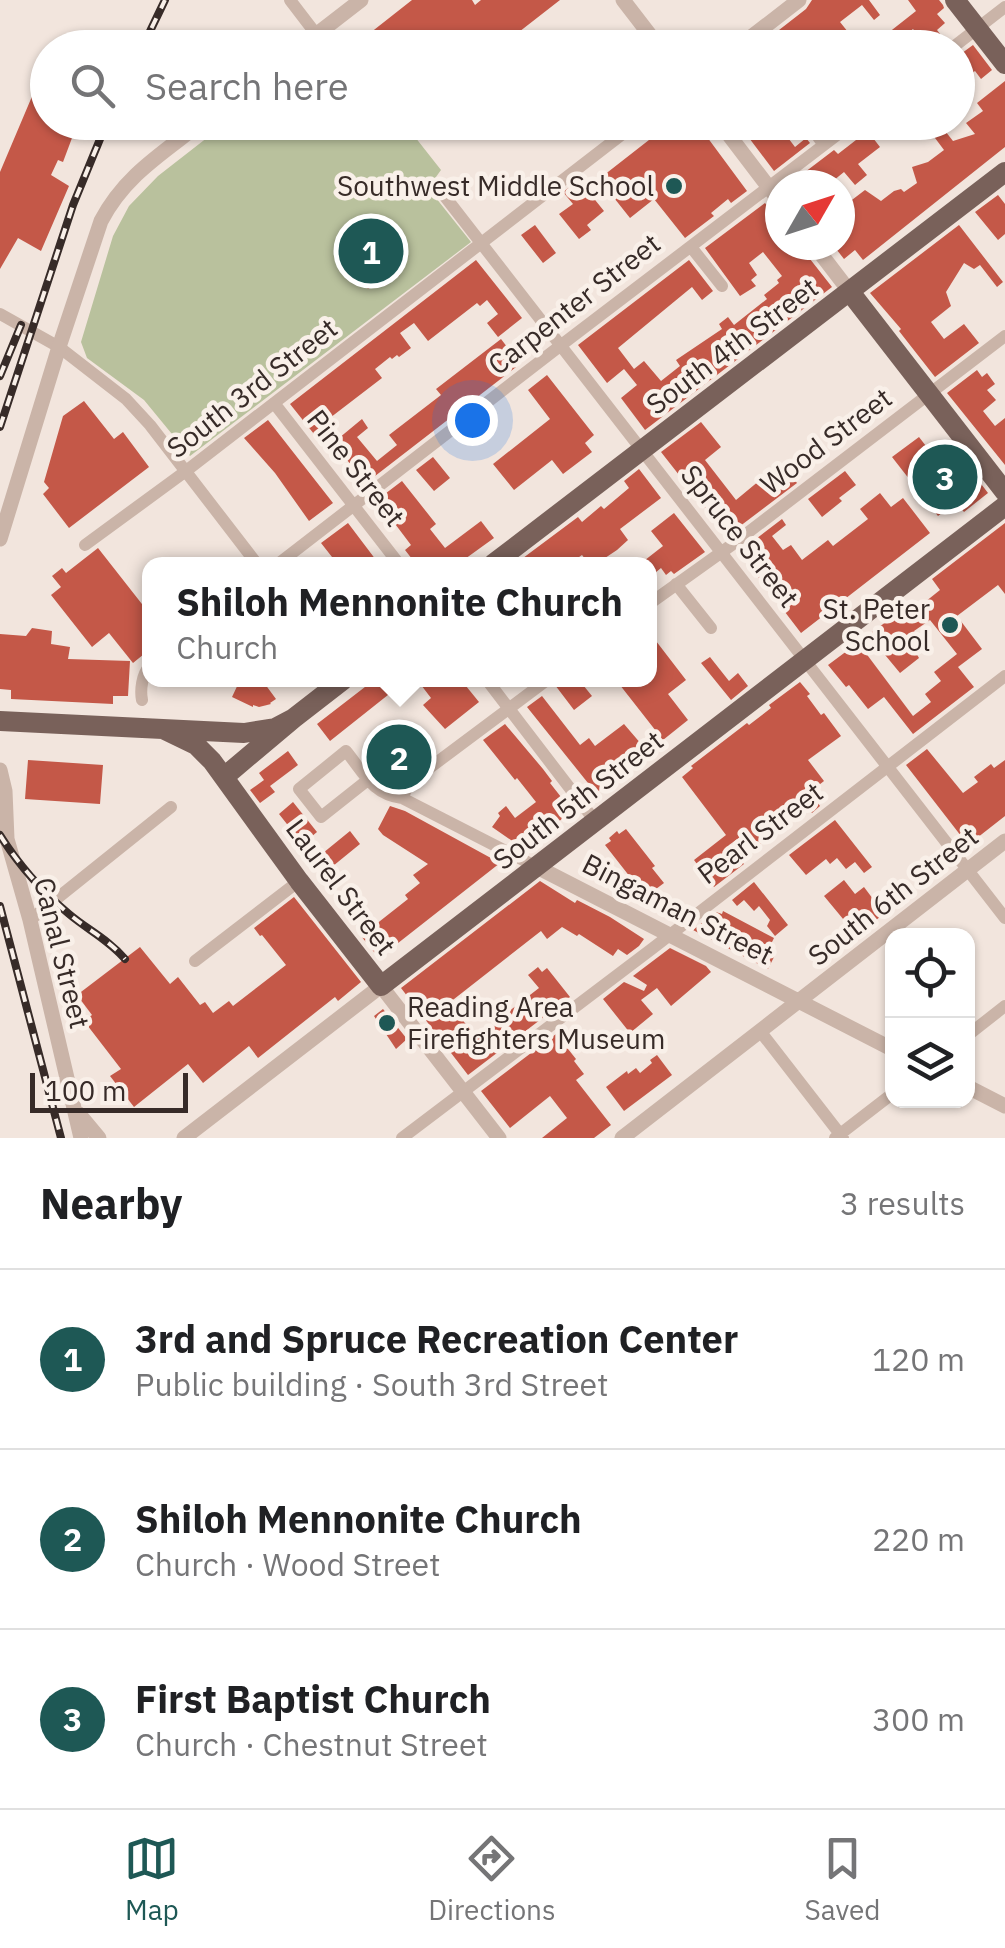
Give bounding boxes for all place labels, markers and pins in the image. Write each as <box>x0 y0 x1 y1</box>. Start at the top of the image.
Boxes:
place label: Southwest Middle School <box>337 167 654 204</box>
marker: Southwest Middle School <box>663 175 685 197</box>
pin: 1 <box>338 214 404 288</box>
pin: 3 <box>912 440 978 514</box>
place label: St. Peter School <box>823 590 930 659</box>
marker: St. Peter School <box>939 614 961 636</box>
pin: 2 <box>366 720 432 794</box>
place label: Reading Area Firefighters Museum <box>407 988 665 1057</box>
marker: Reading Area Firefighters Museum <box>376 1012 398 1034</box>

